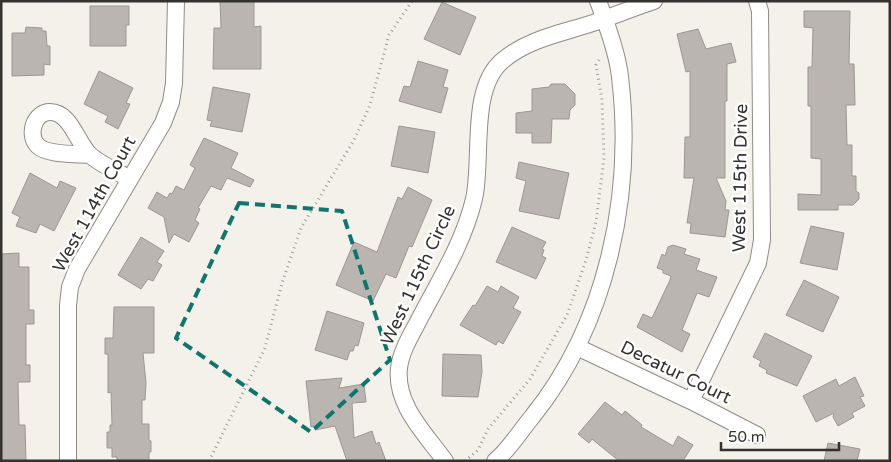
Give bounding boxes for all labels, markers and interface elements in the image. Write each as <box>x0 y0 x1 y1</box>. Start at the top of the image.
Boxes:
street label: West 115th Drive <box>728 104 752 252</box>
street label: West 114th Court <box>48 132 141 276</box>
street label: West 115th Circle <box>376 201 460 349</box>
street label: Decatur Court <box>617 336 735 408</box>
scale bar <box>721 420 838 452</box>
text: 50 m <box>728 428 765 446</box>

